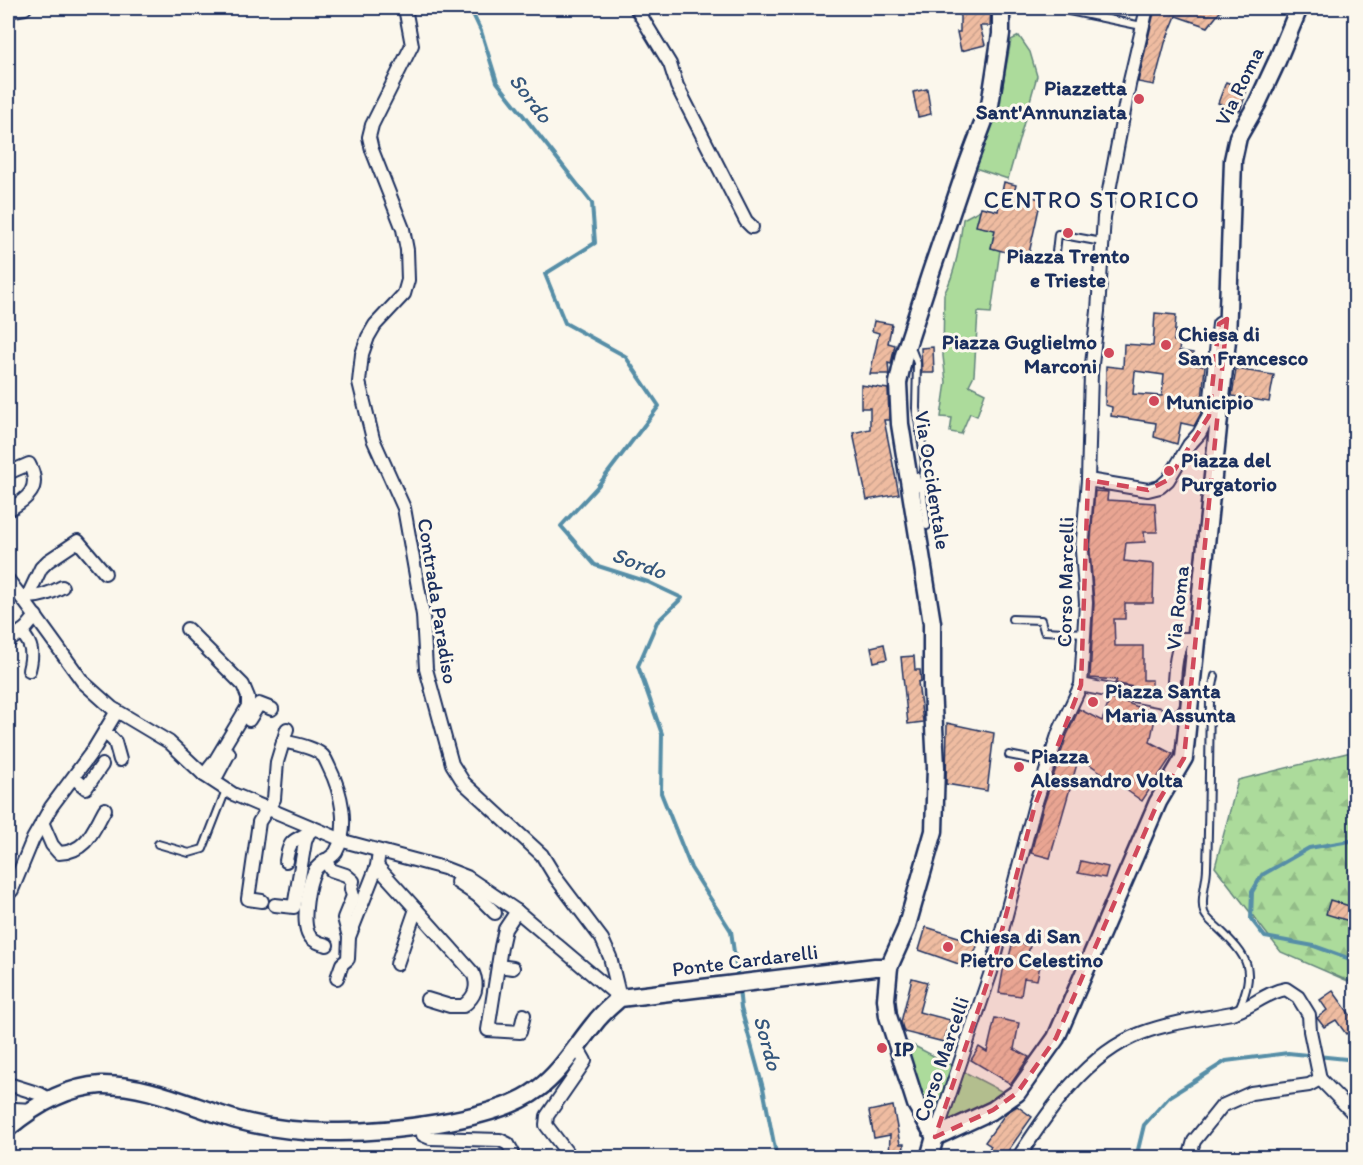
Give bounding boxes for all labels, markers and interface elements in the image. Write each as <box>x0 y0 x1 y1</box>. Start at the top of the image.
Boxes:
street label: Via Roma <box>1209 42 1269 130</box>
water label: Sordo <box>504 68 559 129</box>
place label: Piazzetta Sant'Annunziata <box>976 75 1128 124</box>
marker: Piazzetta Sant'Annunziata <box>1132 92 1146 106</box>
district label: CENTRO STORICO <box>983 185 1201 214</box>
marker: Piazza Trento e Trieste <box>1061 226 1075 240</box>
place label: Piazza Trento e Trieste <box>1006 243 1130 292</box>
place label: Chiesa di San Francesco <box>1178 321 1309 370</box>
place label: Piazza Guglielmo Marconi <box>942 329 1097 378</box>
marker: Chiesa di San Francesco <box>1159 338 1173 352</box>
marker: Piazza Guglielmo Marconi <box>1102 346 1116 360</box>
place label: Municipio <box>1166 389 1254 415</box>
marker: Municipio <box>1147 394 1161 408</box>
street label: Via Occidentale <box>910 409 956 551</box>
place label: Piazza del Purgatorio <box>1181 447 1277 497</box>
marker: Piazza del Purgatorio <box>1162 464 1176 478</box>
street label: Contrada Paradiso <box>413 516 463 686</box>
street label: Corso Marcelli <box>1051 516 1079 648</box>
water label: Sordo <box>608 541 670 585</box>
street label: Via Roma <box>1160 564 1194 652</box>
place label: Piazza Santa Maria Assunta <box>1105 678 1236 727</box>
marker: Piazza Santa Maria Assunta <box>1086 695 1100 709</box>
place label: Piazza Alessandro Volta <box>1030 743 1183 792</box>
marker: Piazza Alessandro Volta <box>1012 760 1026 774</box>
place label: Chiesa di San Pietro Celestino <box>960 923 1103 972</box>
street label: Ponte Cardarelli <box>671 939 819 981</box>
marker: Chiesa di San Pietro Celestino <box>941 940 955 954</box>
street label: Corso Marcelli <box>908 993 974 1125</box>
water label: Sordo <box>748 1013 788 1074</box>
place label: IP <box>894 1036 914 1061</box>
marker: IP <box>875 1041 889 1055</box>

